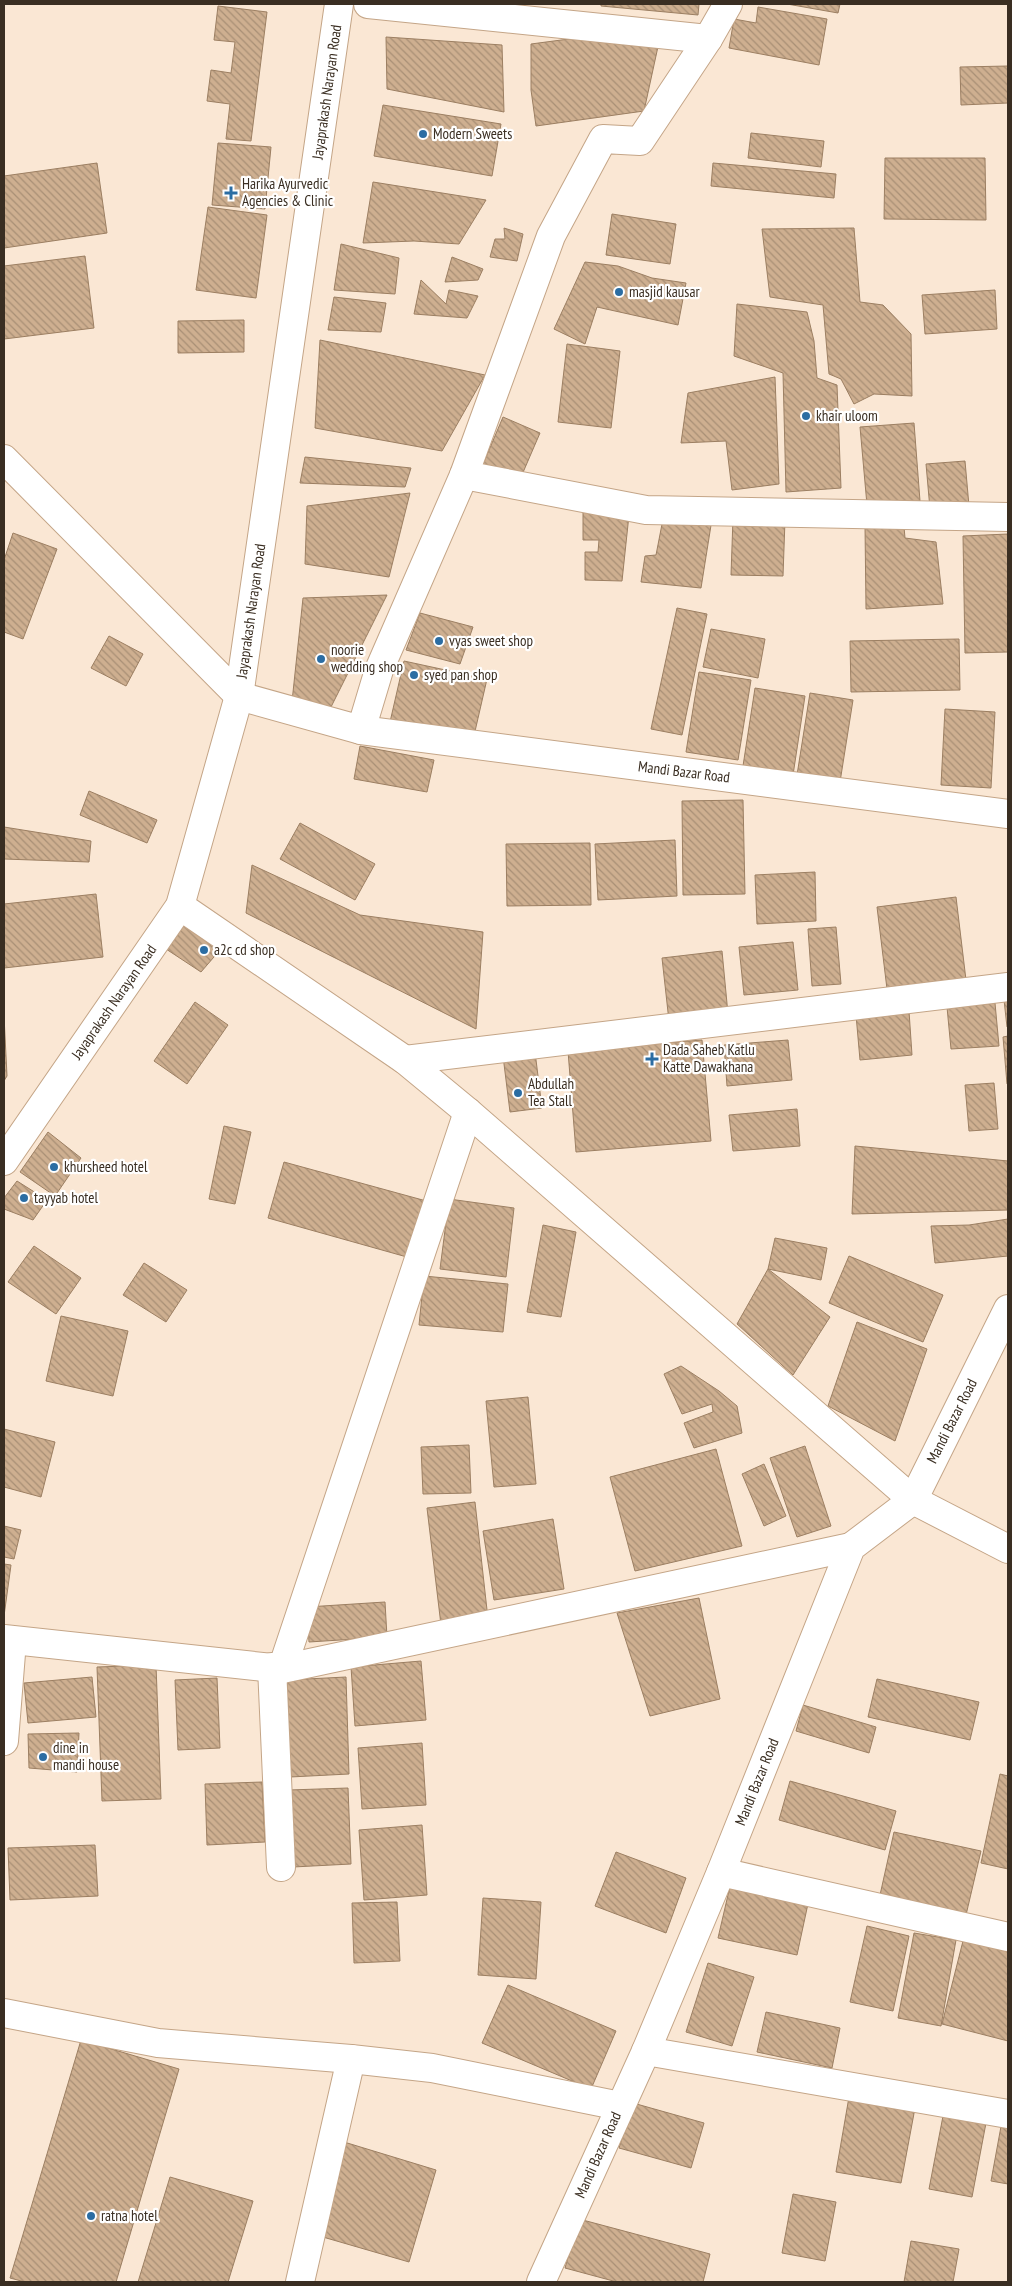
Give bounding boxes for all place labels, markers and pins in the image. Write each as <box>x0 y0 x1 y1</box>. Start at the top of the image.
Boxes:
place label: Modern Sweets <box>433 124 512 143</box>
marker: Modern Sweets <box>417 128 429 140</box>
place label: Harika Ayurvedic Agencies & Clinic <box>242 174 334 210</box>
marker: Harika Ayurvedic Agencies & Clinic <box>224 186 238 200</box>
place label: masjid kausar <box>629 282 700 301</box>
marker: masjid kausar <box>613 286 625 298</box>
place label: khair uloom <box>816 406 878 425</box>
marker: khair uloom <box>800 410 812 422</box>
place label: vyas sweet shop <box>449 631 533 650</box>
marker: vyas sweet shop <box>433 635 445 647</box>
place label: noorie wedding shop <box>331 640 403 676</box>
marker: noorie wedding shop <box>315 653 327 665</box>
place label: syed pan shop <box>424 665 498 684</box>
marker: syed pan shop <box>408 669 420 681</box>
place label: a2c cd shop <box>214 940 275 959</box>
marker: a2c cd shop <box>198 944 210 956</box>
place label: Dada Saheb Katlu Katte Dawakhana <box>663 1040 755 1076</box>
marker: Dada Saheb Katlu Katte Dawakhana <box>645 1052 659 1066</box>
place label: Abdullah Tea Stall <box>528 1074 574 1110</box>
marker: Abdullah Tea Stall <box>512 1087 524 1099</box>
place label: khursheed hotel <box>64 1157 148 1176</box>
marker: khursheed hotel <box>48 1161 60 1173</box>
place label: tayyab hotel <box>34 1188 99 1207</box>
marker: tayyab hotel <box>18 1192 30 1204</box>
place label: dine in mandi house <box>53 1738 119 1774</box>
marker: dine in mandi house <box>37 1751 49 1763</box>
place label: ratna hotel <box>101 2206 158 2225</box>
marker: ratna hotel <box>85 2210 97 2222</box>

